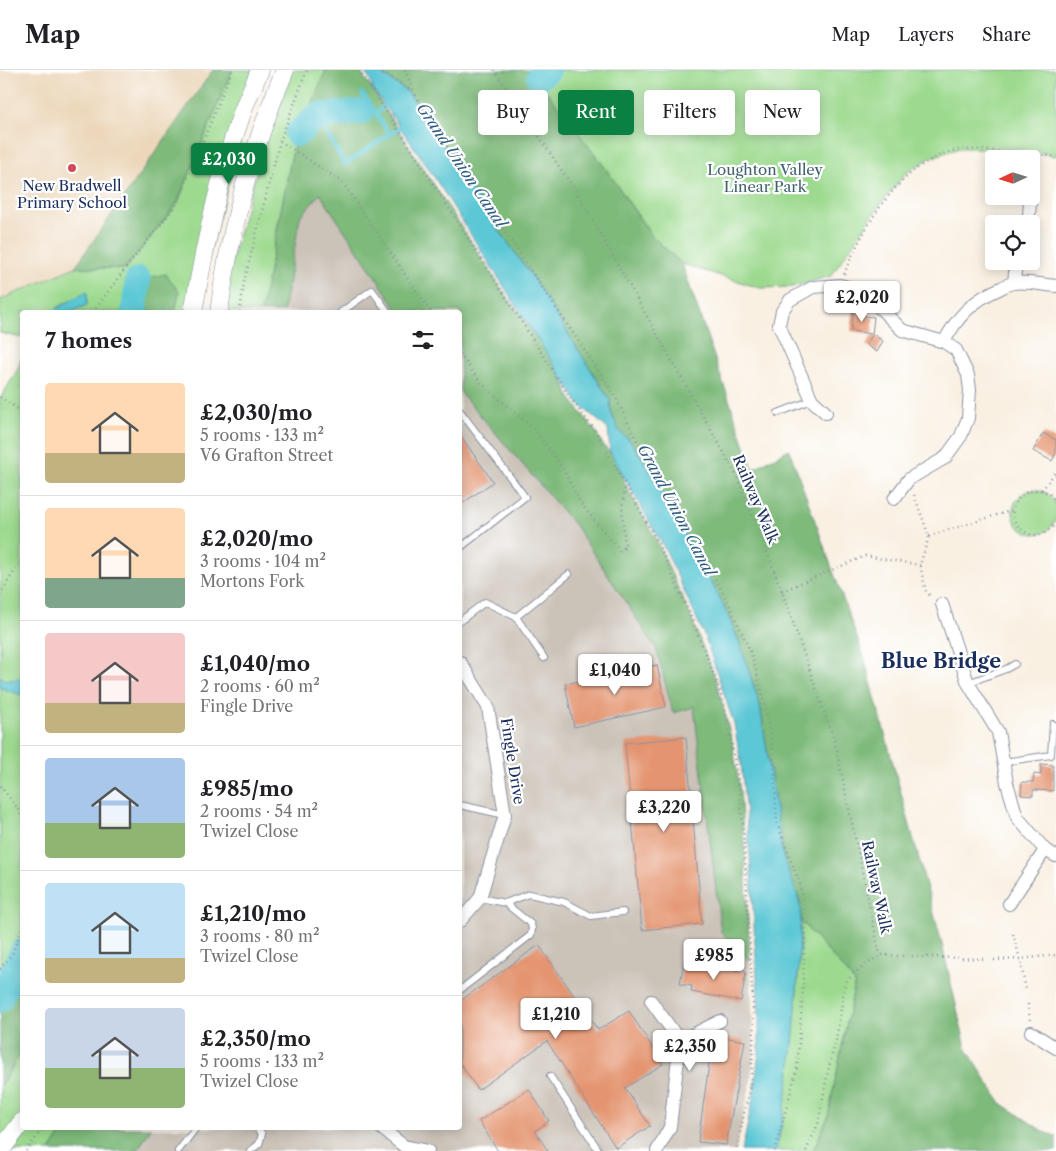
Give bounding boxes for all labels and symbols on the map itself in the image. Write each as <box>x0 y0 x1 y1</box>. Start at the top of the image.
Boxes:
water label: Grand Union Canal <box>413 99 512 233</box>
pin: £2,030 <box>188 142 270 185</box>
north arrow <box>985 150 1040 205</box>
park label: Loughton Valley Linear Park <box>707 160 823 196</box>
marker: New Bradwell Primary School <box>66 162 78 174</box>
place label: New Bradwell Primary School <box>17 176 128 212</box>
pin: £2,020 <box>821 280 903 323</box>
water label: Grand Union Canal <box>634 441 721 581</box>
street label: Railway Walk <box>729 452 784 548</box>
district label: Blue Bridge <box>881 649 1001 673</box>
pin: £1,040 <box>574 654 656 696</box>
street label: Fingle Drive <box>497 716 529 806</box>
pin: £3,220 <box>623 790 705 833</box>
street label: Railway Walk <box>858 839 896 937</box>
pin: £985 <box>684 938 744 981</box>
pin: £1,210 <box>515 998 597 1040</box>
pin: £2,350 <box>649 1030 731 1072</box>

